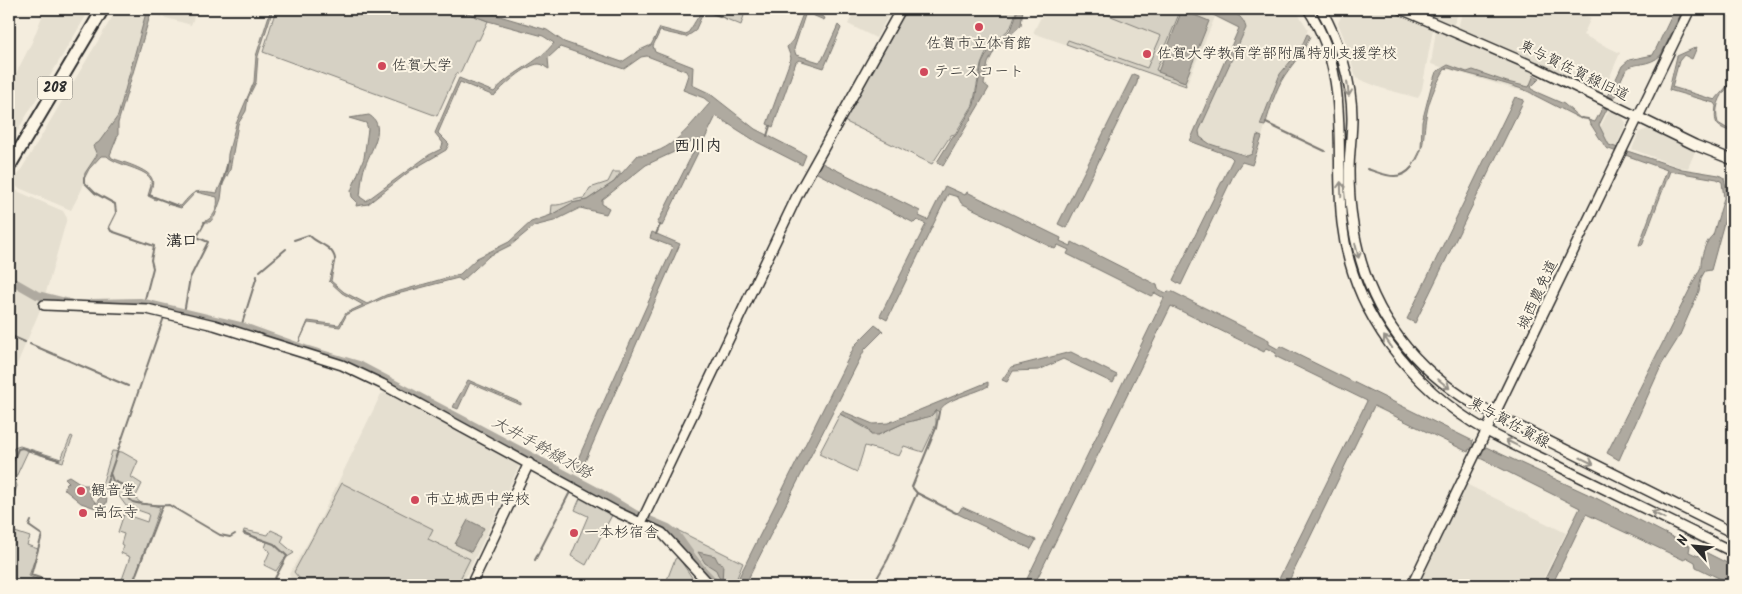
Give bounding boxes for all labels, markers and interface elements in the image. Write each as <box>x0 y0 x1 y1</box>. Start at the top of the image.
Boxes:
marker: 佐賀市立体育館 <box>973 21 985 33</box>
place label: 佐賀市立体育館 <box>926 32 1032 56</box>
street label: 東与賀佐賀線旧道 <box>1515 34 1633 108</box>
place label: 佐賀大学教育学部附属特別支援学校 <box>1157 42 1397 66</box>
marker: 佐賀大学教育学部附属特別支援学校 <box>1141 48 1153 60</box>
place label: 佐賀大学 <box>392 54 452 78</box>
marker: 佐賀大学 <box>376 60 388 72</box>
place label: テニスコート <box>934 60 1024 84</box>
marker: テニスコート <box>918 66 930 78</box>
road number: 208 <box>38 76 72 100</box>
one-way arrow <box>1343 81 1353 97</box>
district label: 西川内 <box>674 134 722 159</box>
one-way arrow <box>1336 181 1345 197</box>
district label: 溝口 <box>166 229 198 254</box>
one-way arrow <box>1353 242 1362 258</box>
street label: 城西農免道 <box>1511 256 1565 334</box>
one-way arrow <box>1383 335 1393 349</box>
one-way arrow <box>1437 379 1450 390</box>
street label: 東与賀佐賀線 <box>1464 391 1554 455</box>
water label: 大井手幹線水路 <box>487 410 598 487</box>
one-way arrow <box>1505 438 1520 448</box>
one-way arrow <box>1579 457 1594 466</box>
place label: 観音堂 <box>91 479 136 503</box>
marker: 観音堂 <box>75 485 87 497</box>
place label: 市立城西中学校 <box>425 488 530 512</box>
marker: 市立城西中学校 <box>409 494 421 506</box>
place label: 高伝寺 <box>93 501 138 525</box>
marker: 高伝寺 <box>77 507 89 519</box>
one-way arrow <box>1651 510 1666 519</box>
place label: 一本杉宿舎 <box>584 521 659 545</box>
north arrow <box>1670 522 1720 572</box>
marker: 一本杉宿舎 <box>568 527 580 539</box>
text: N <box>1671 531 1695 549</box>

